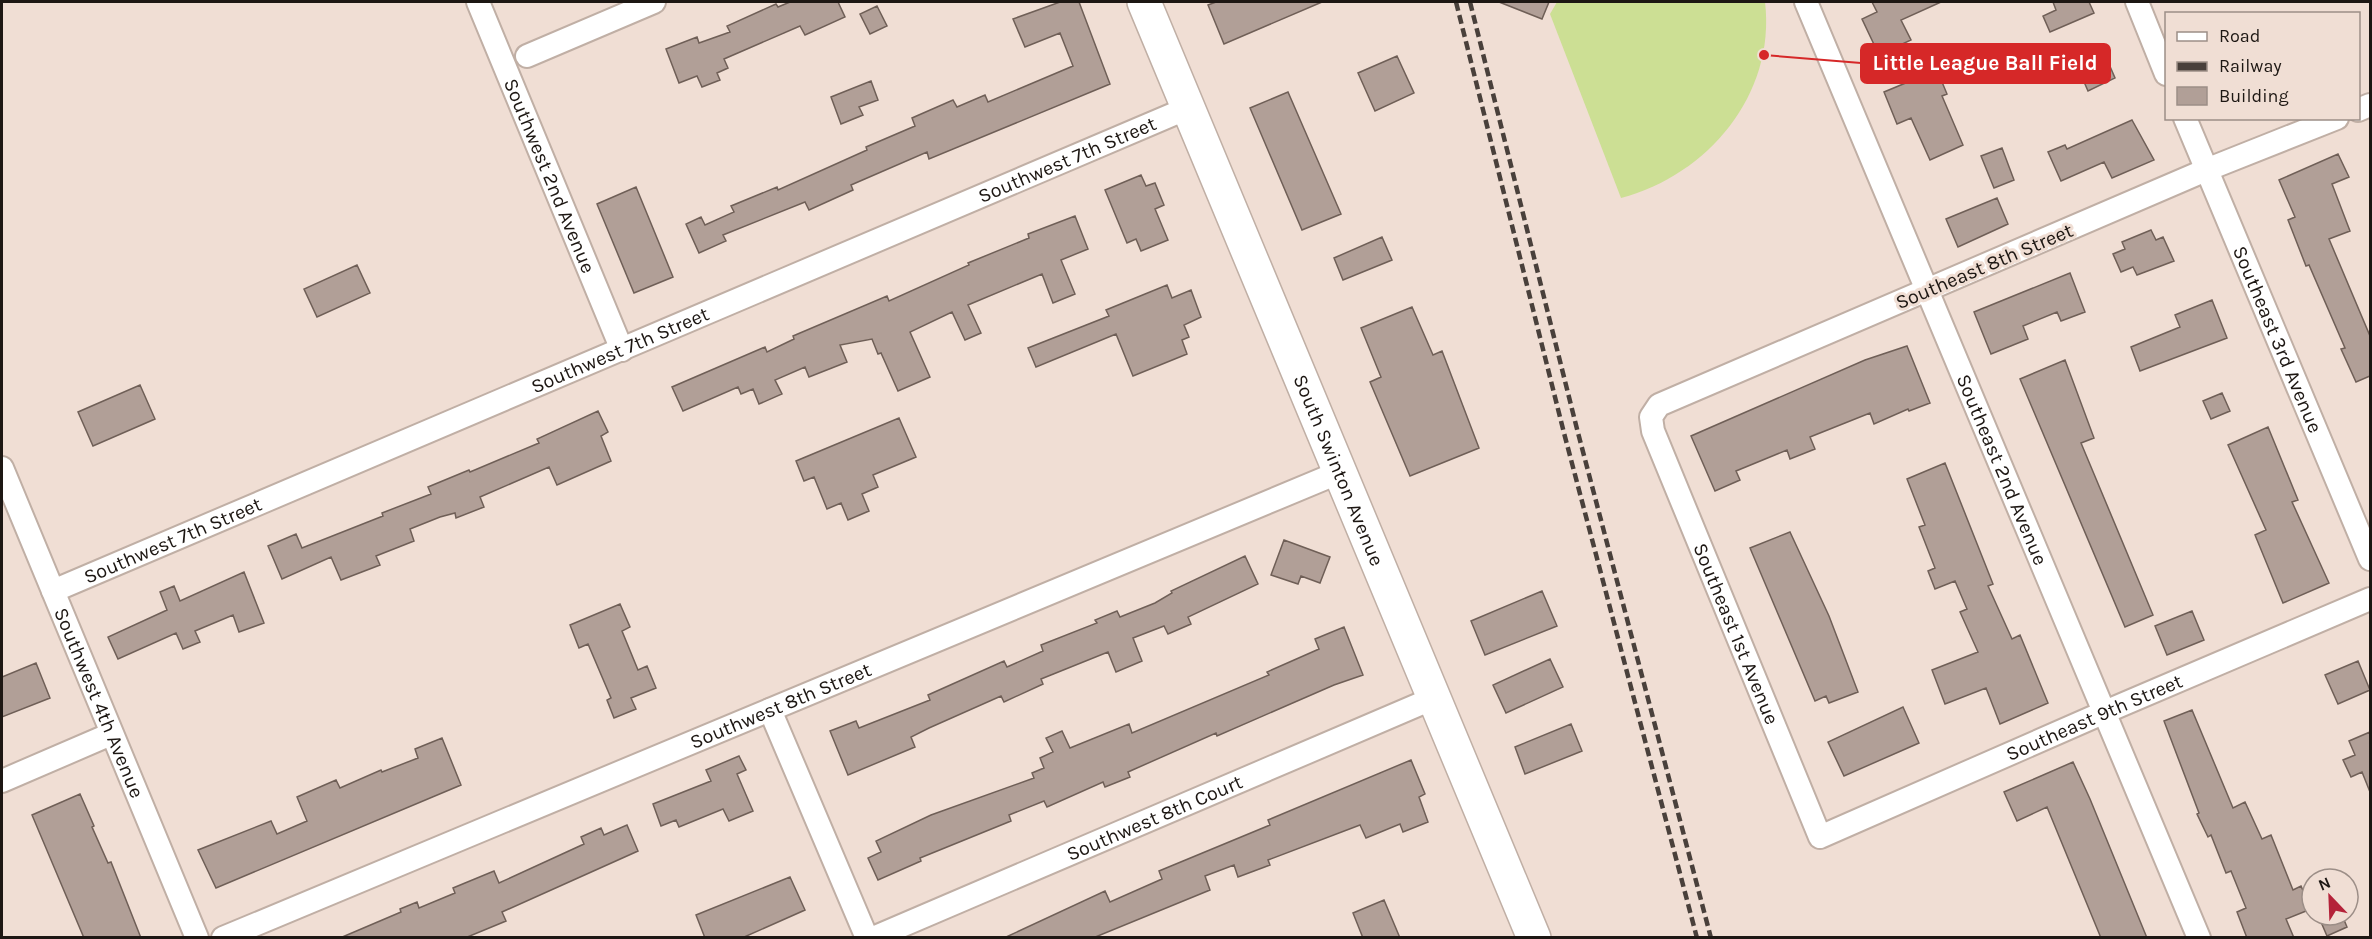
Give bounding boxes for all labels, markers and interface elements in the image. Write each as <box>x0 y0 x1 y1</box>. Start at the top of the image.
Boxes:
legend <box>2165 12 2360 120</box>
text: Road <box>2219 25 2260 47</box>
callout: Little League Ball Field <box>1861 44 2110 83</box>
text: Little League Ball Field <box>1872 51 2098 75</box>
text: Railway <box>2219 55 2282 77</box>
street label: Southwest 2nd Avenue <box>499 75 600 277</box>
text: Building <box>2219 85 2289 107</box>
street label: Southwest 7th Street <box>975 112 1160 208</box>
street label: Southeast 8th Street <box>1892 219 2077 314</box>
street label: Southeast 3rd Avenue <box>2228 243 2327 436</box>
street label: Southwest 7th Street <box>528 302 713 398</box>
street label: South Swinton Avenue <box>1288 371 1389 569</box>
street label: Southeast 2nd Avenue <box>1952 371 2052 569</box>
street label: Southwest 7th Street <box>80 492 266 589</box>
street label: Southeast 1st Avenue <box>1688 540 1783 728</box>
street label: Southwest 4th Avenue <box>49 604 149 801</box>
street label: Southwest 8th Street <box>687 658 875 754</box>
street label: Southeast 9th Street <box>2003 669 2186 766</box>
street label: Southwest 8th Court <box>1063 770 1246 866</box>
north arrow <box>2300 867 2360 927</box>
text: N <box>2315 873 2333 895</box>

